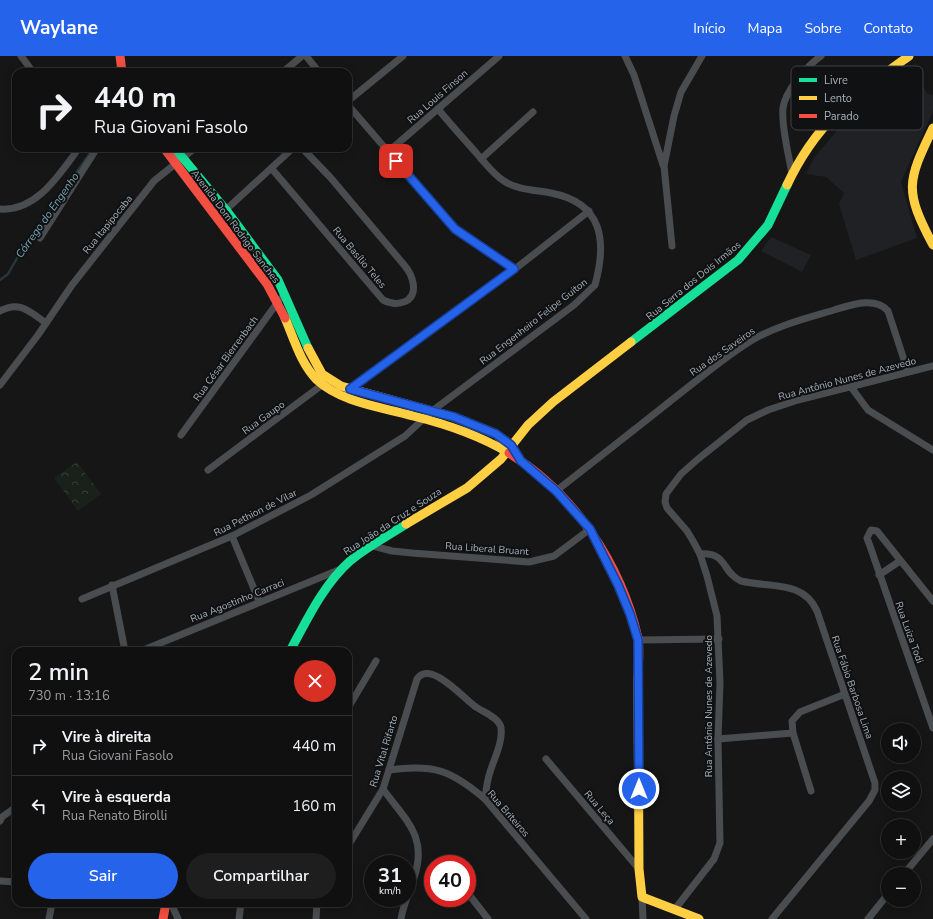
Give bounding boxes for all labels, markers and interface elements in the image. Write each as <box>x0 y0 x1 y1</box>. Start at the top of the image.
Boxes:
text: Waylane <box>20 15 98 41</box>
text: Início <box>693 19 725 38</box>
text: Mapa <box>747 19 782 38</box>
text: Sobre <box>804 19 841 38</box>
text: Contato <box>863 19 913 38</box>
legend <box>791 66 923 130</box>
street label: Rua Louis Finson <box>404 67 471 127</box>
text: Livre <box>824 73 848 88</box>
text: 440 m <box>94 79 177 117</box>
icon: right <box>28 84 80 136</box>
text: Lento <box>824 91 852 106</box>
text: Parado <box>824 109 859 124</box>
text: Rua Giovani Fasolo <box>94 115 248 139</box>
pin <box>379 144 413 178</box>
icon: arrive <box>385 150 407 172</box>
street label: Avenida Dom Rodrigo Sanches <box>188 167 283 286</box>
water label: Córrego do Engenho <box>12 170 83 261</box>
street label: Rua Itapipocaba <box>80 192 136 257</box>
street label: Rua Basílio Teles <box>329 224 389 292</box>
street label: Rua Serra dos Dois Irmãos <box>643 238 744 323</box>
street label: Rua Engenheiro Felipe Guiton <box>477 275 590 368</box>
street label: Rua César Bierrenbach <box>190 313 261 404</box>
street label: Rua dos Saveiros <box>687 324 758 380</box>
street label: Rua Antônio Nunes de Azevedo <box>777 354 918 404</box>
street label: Rua Gaupo <box>239 397 288 438</box>
street label: Rua João da Cruz e Souza <box>341 485 444 559</box>
street label: Rua Pethion de Vilar <box>211 486 300 540</box>
street label: Rua Liberal Bruant <box>445 539 530 559</box>
street label: Rua Agostinho Carraci <box>188 576 286 626</box>
street label: Rua Luiza Todi <box>891 599 927 665</box>
street label: Rua Antônio Nunes de Azevedo <box>702 634 716 777</box>
street label: Rua Fábio Barbosa Lima <box>828 634 876 741</box>
text: 2 min <box>28 656 89 688</box>
button: close <box>294 660 336 702</box>
text: 730 m · 13:16 <box>28 687 110 705</box>
street label: Rua Vital Rifarto <box>366 713 402 789</box>
map controls <box>881 723 921 907</box>
button: sound <box>881 723 921 763</box>
text: Vire à direita <box>62 727 151 747</box>
icon: right <box>28 735 50 757</box>
text: 440 m <box>292 736 336 756</box>
text: Rua Giovani Fasolo <box>62 747 173 765</box>
position arrow <box>618 768 660 810</box>
button: layers <box>881 771 921 811</box>
text: Vire à esquerda <box>62 787 171 807</box>
street label: Rua Briteiros <box>484 787 533 840</box>
street label: Rua Leça <box>581 788 618 828</box>
icon: left <box>28 795 50 817</box>
text: 160 m <box>292 796 336 816</box>
text: Rua Renato Birolli <box>62 807 167 825</box>
button: + <box>881 819 921 859</box>
button: Sair <box>28 853 178 899</box>
button: Compartilhar <box>186 853 336 899</box>
speed limit sign: 40 <box>424 855 476 907</box>
text: 31 <box>378 862 402 889</box>
button: − <box>881 867 921 907</box>
text: km/h <box>379 884 401 898</box>

